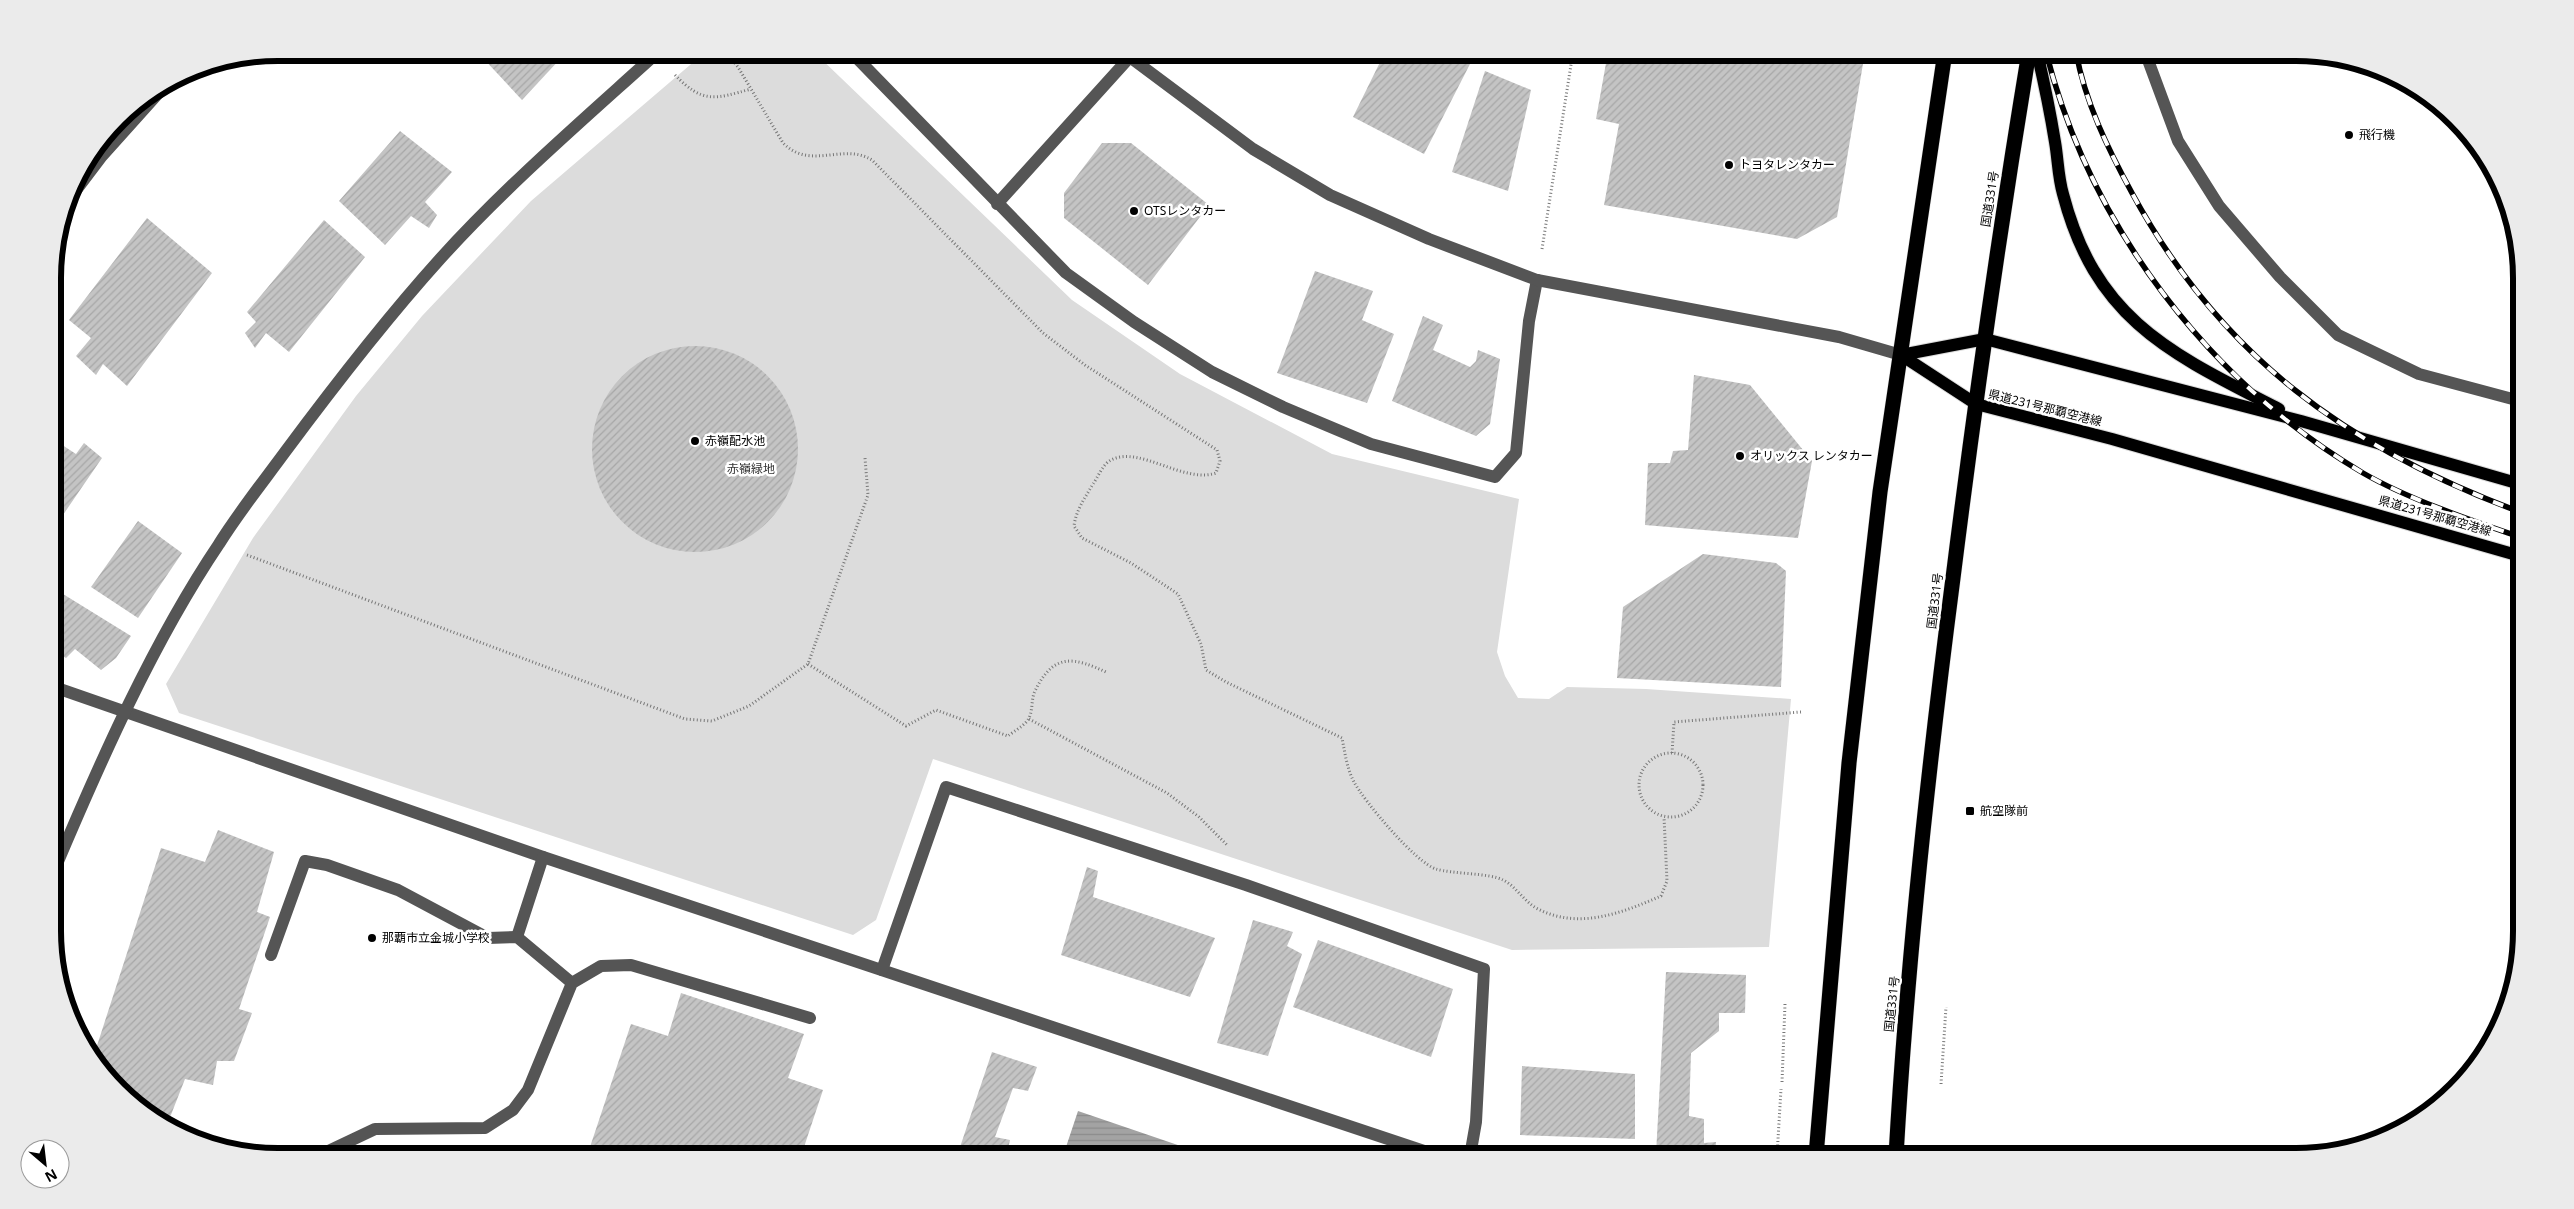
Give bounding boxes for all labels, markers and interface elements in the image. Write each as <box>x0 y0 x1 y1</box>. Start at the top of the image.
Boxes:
place label: 飛行機 <box>2359 126 2395 143</box>
marker: 飛行機 <box>2343 129 2355 141</box>
place label: トヨタレンタカー <box>1739 156 1835 173</box>
marker: トヨタレンタカー <box>1723 159 1735 171</box>
street label: 国道331号 <box>1977 170 2002 228</box>
place label: OTSレンタカー <box>1144 202 1226 219</box>
marker: OTSレンタカー <box>1128 205 1140 217</box>
street label: 県道231号那覇空港線 <box>1986 385 2104 430</box>
place label: 赤嶺配水池 <box>705 432 765 449</box>
marker: 赤嶺配水池 <box>689 435 701 447</box>
place label: オリックス レンタカー <box>1750 447 1873 464</box>
marker: オリックス レンタカー <box>1734 450 1746 462</box>
park label: 赤嶺緑地 <box>727 460 775 477</box>
street label: 県道231号那覇空港線 <box>2377 491 2494 540</box>
street label: 国道331号 <box>1923 572 1946 630</box>
place label: 航空隊前 <box>1980 802 2028 819</box>
marker: 航空隊前 <box>1964 805 1976 817</box>
place label: 那覇市立金城小学校 <box>382 929 490 946</box>
marker: 那覇市立金城小学校 <box>366 932 378 944</box>
street label: 国道331号 <box>1880 975 1903 1033</box>
north arrow <box>20 1139 70 1189</box>
text: N <box>42 1165 61 1187</box>

